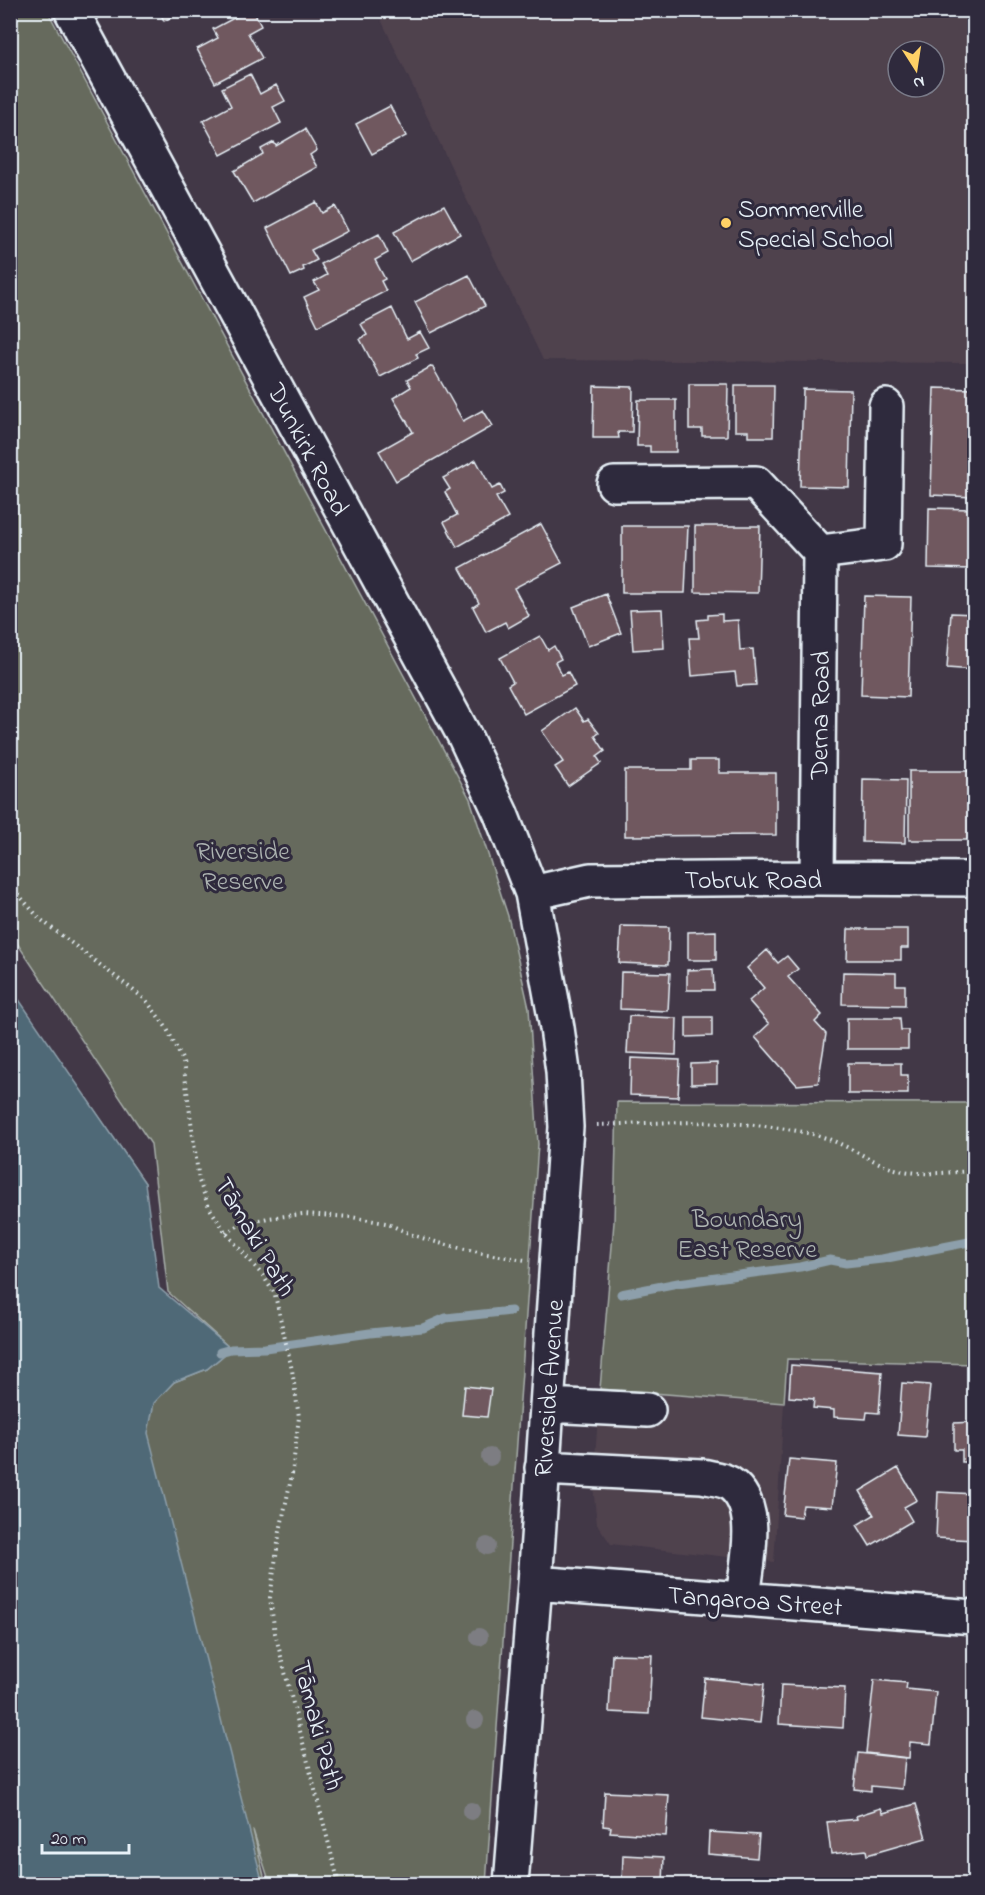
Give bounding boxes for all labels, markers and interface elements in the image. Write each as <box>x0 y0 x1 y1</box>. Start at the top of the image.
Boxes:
north arrow <box>886 39 946 99</box>
text: N <box>911 69 926 95</box>
place label: Sommerville Special School <box>738 192 893 260</box>
marker: Sommerville Special School <box>719 216 733 230</box>
street label: Dunkirk Road <box>255 376 357 524</box>
street label: Derna Road <box>802 650 842 781</box>
park label: Riverside Reserve <box>196 834 290 902</box>
street label: Tobruk Road <box>684 863 822 901</box>
street label: Tāmaki Path <box>203 1171 304 1305</box>
park label: Boundary East Reserve <box>677 1202 817 1270</box>
street label: Riverside Avenue <box>526 1298 576 1478</box>
street label: Tangaroa Street <box>666 1578 844 1628</box>
street label: Tāmaki Path <box>280 1656 352 1795</box>
scale bar <box>42 1817 129 1855</box>
text: 20 m <box>51 1827 86 1853</box>

